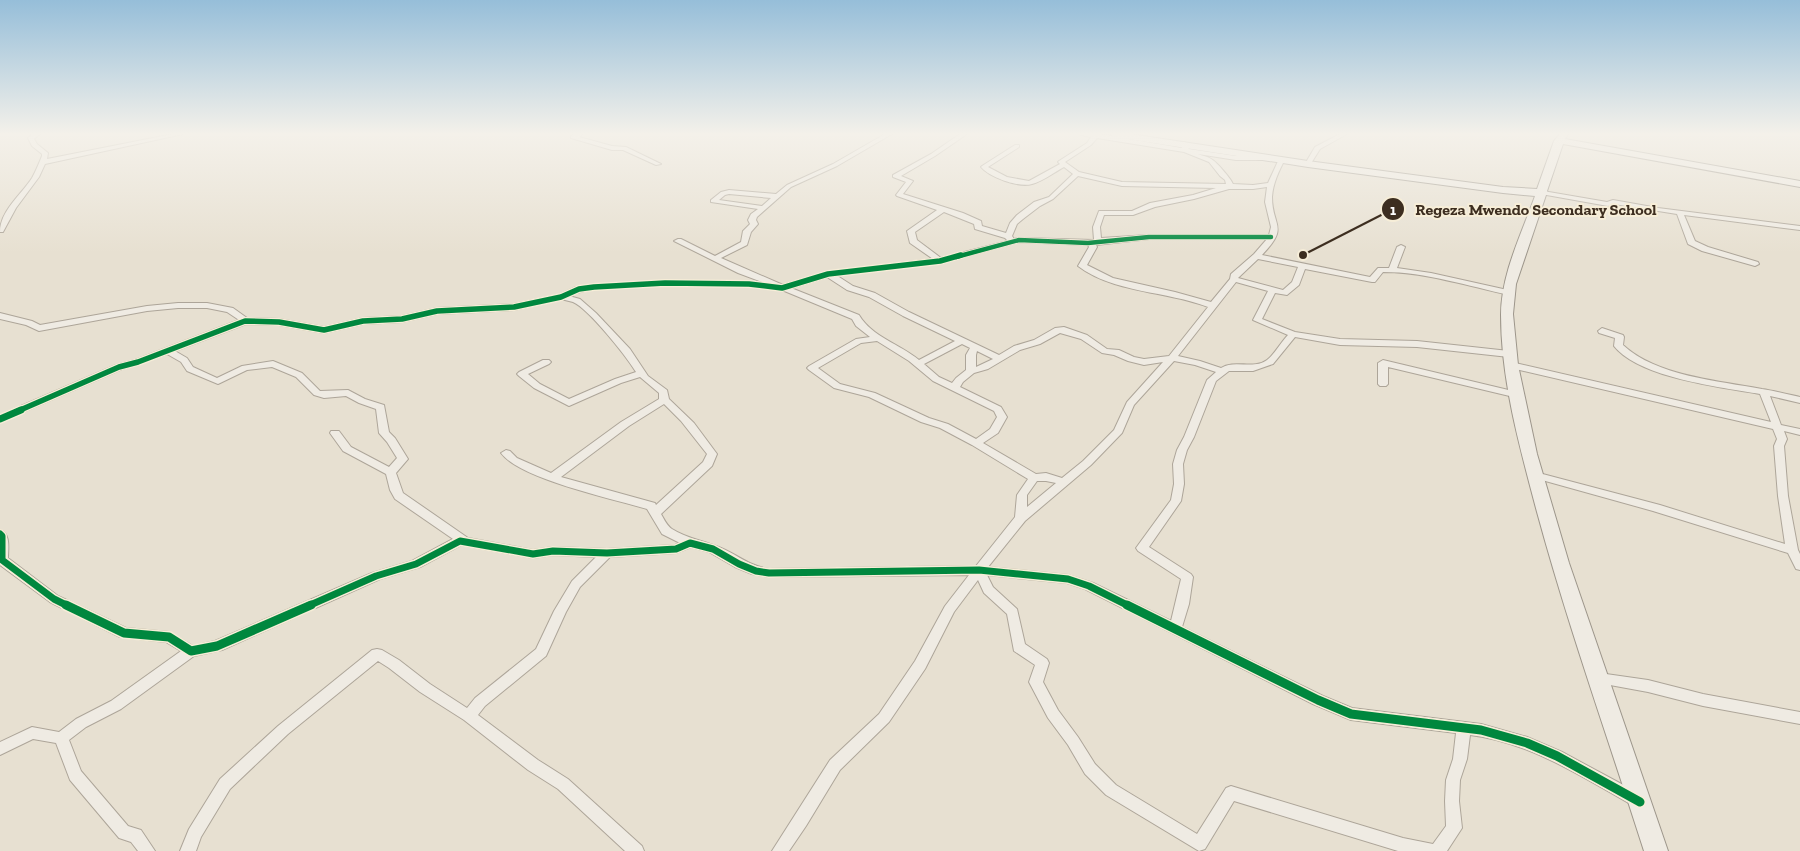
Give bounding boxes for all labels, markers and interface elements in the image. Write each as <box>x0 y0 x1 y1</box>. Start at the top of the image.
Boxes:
callout: Regeza Mwendo Secondary School <box>1380 194 1667 225</box>
text: Regeza Mwendo Secondary School <box>1415 200 1657 219</box>
text: 1 <box>1390 201 1396 219</box>

